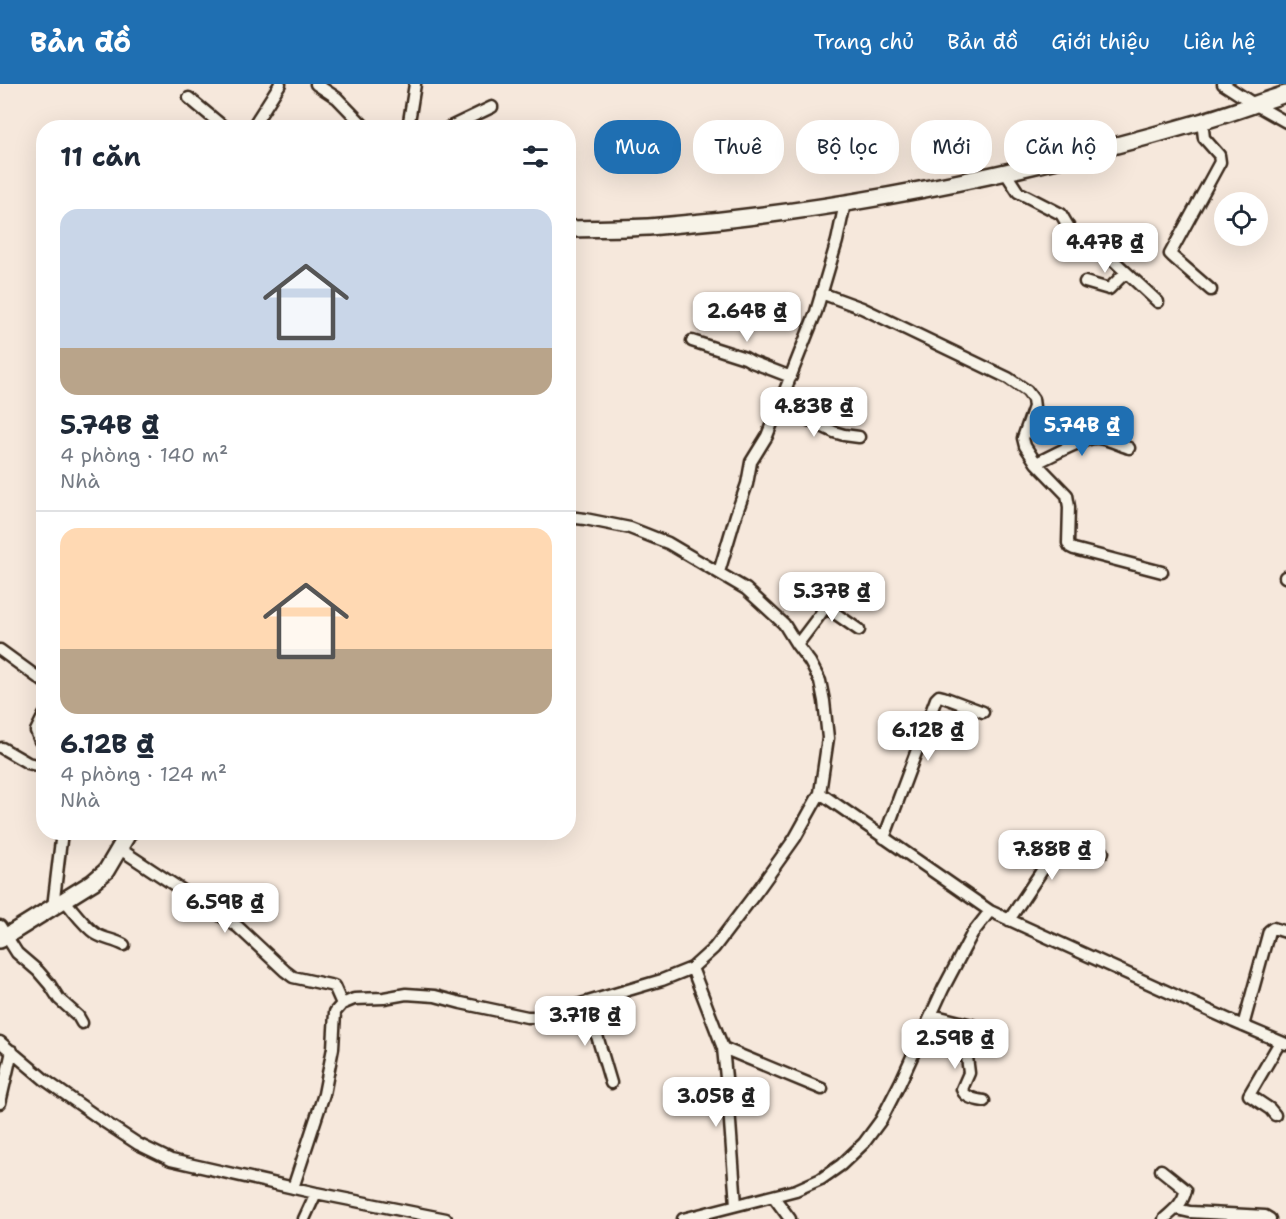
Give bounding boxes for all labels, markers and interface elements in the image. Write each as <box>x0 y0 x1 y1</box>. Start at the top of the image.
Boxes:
text: Bản đồ <box>30 23 131 61</box>
text: Trang chủ <box>814 28 914 56</box>
text: Bản đồ <box>947 28 1018 56</box>
text: Giới thiệu <box>1051 28 1150 56</box>
text: Liên hệ <box>1183 28 1256 56</box>
chip: Mua <box>594 120 681 174</box>
chip: Thuê <box>693 120 784 174</box>
chip: Bộ lọc <box>796 120 899 174</box>
chip: Mới <box>911 120 992 174</box>
chip: Căn hộ <box>1004 120 1117 174</box>
text: 11 căn <box>60 139 141 174</box>
icon: filters <box>519 140 552 173</box>
map controls <box>1214 192 1268 246</box>
button: locate <box>1214 192 1268 246</box>
pin: 4.47B ₫ <box>1050 223 1160 274</box>
text: 4.47B ₫ <box>1066 229 1144 255</box>
icon: home <box>252 248 360 356</box>
pin: 2.64B ₫ <box>692 292 802 343</box>
text: 2.64B ₫ <box>707 298 787 324</box>
pin: 4.83B ₫ <box>759 387 869 438</box>
text: 4.83B ₫ <box>774 393 854 419</box>
pin: 5.74B ₫ <box>1027 406 1137 457</box>
text: 5.74B ₫ <box>60 407 159 442</box>
text: 5.74B ₫ <box>1044 412 1120 438</box>
text: 4 phòng · 140 m² <box>60 442 228 468</box>
text: Nhà <box>60 468 100 494</box>
icon: home <box>252 567 360 675</box>
pin: 5.37B ₫ <box>777 572 887 623</box>
text: 5.37B ₫ <box>793 578 871 604</box>
pin: 6.12B ₫ <box>873 711 983 762</box>
text: 6.12B ₫ <box>892 717 964 743</box>
text: 6.12B ₫ <box>60 726 155 761</box>
text: 4 phòng · 124 m² <box>60 761 227 787</box>
text: Nhà <box>60 787 100 813</box>
pin: 7.88B ₫ <box>997 830 1107 881</box>
text: 7.88B ₫ <box>1012 836 1092 862</box>
pin: 6.59B ₫ <box>170 883 280 934</box>
text: 6.59B ₫ <box>186 889 264 915</box>
pin: 3.71B ₫ <box>530 996 640 1047</box>
text: 3.71B ₫ <box>549 1002 621 1028</box>
pin: 2.59B ₫ <box>900 1019 1010 1070</box>
text: 2.59B ₫ <box>916 1025 994 1051</box>
pin: 3.05B ₫ <box>661 1077 771 1128</box>
text: 3.05B ₫ <box>677 1083 755 1109</box>

